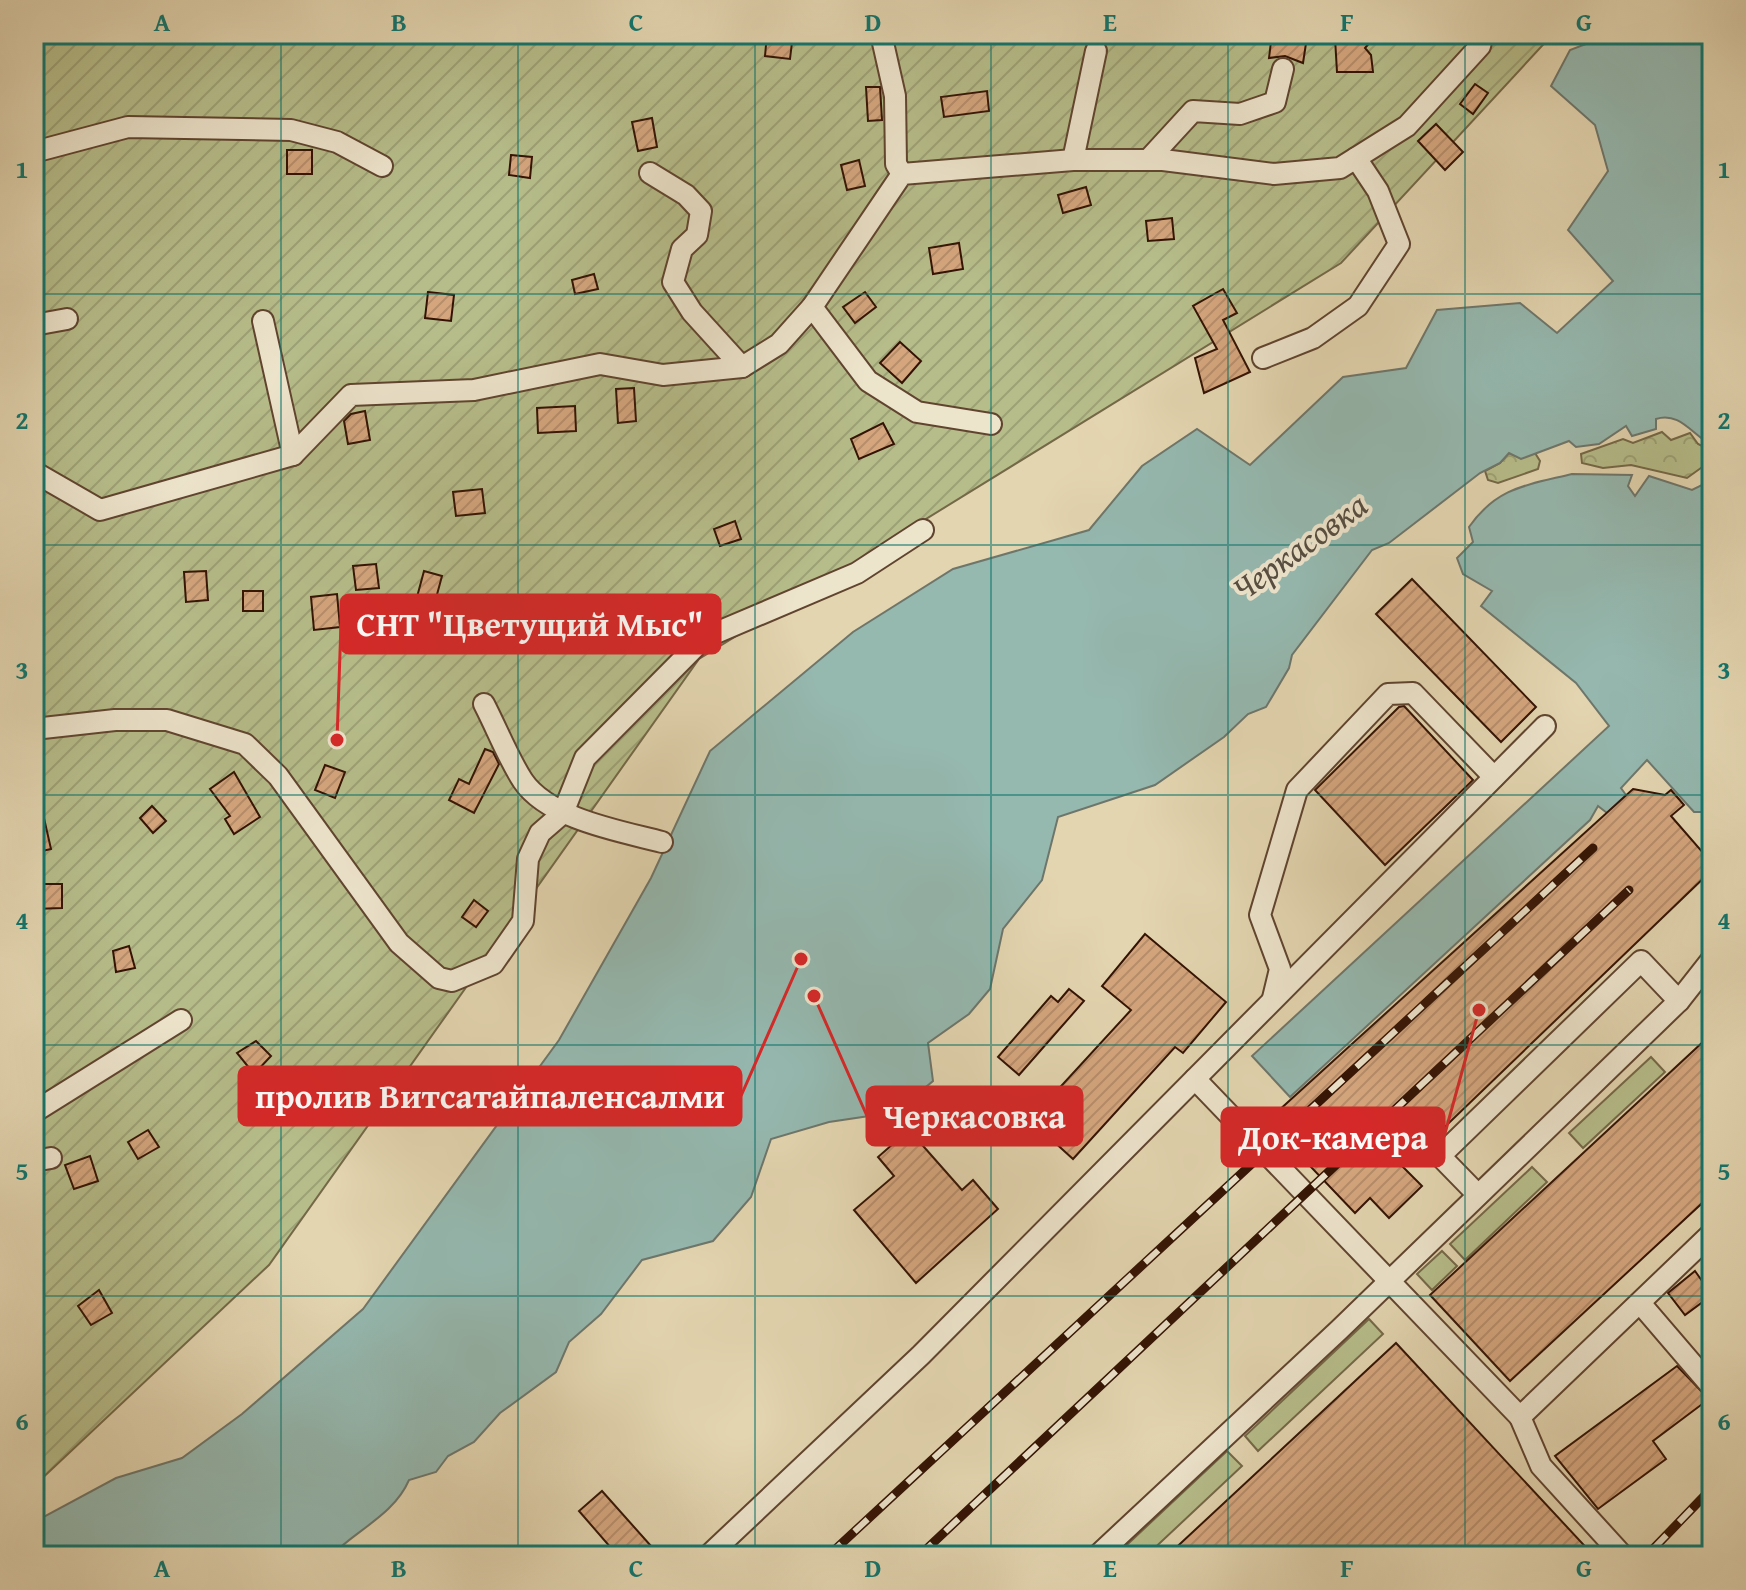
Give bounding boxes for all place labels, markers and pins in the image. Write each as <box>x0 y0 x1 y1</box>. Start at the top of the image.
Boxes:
callout: СНТ "Цветущий Мыс" <box>341 595 720 653</box>
callout: пролив Витсатайпаленсалми <box>239 1067 741 1125</box>
callout: Черкасовка <box>867 1087 1082 1145</box>
callout: Док-камера <box>1222 1108 1444 1166</box>

